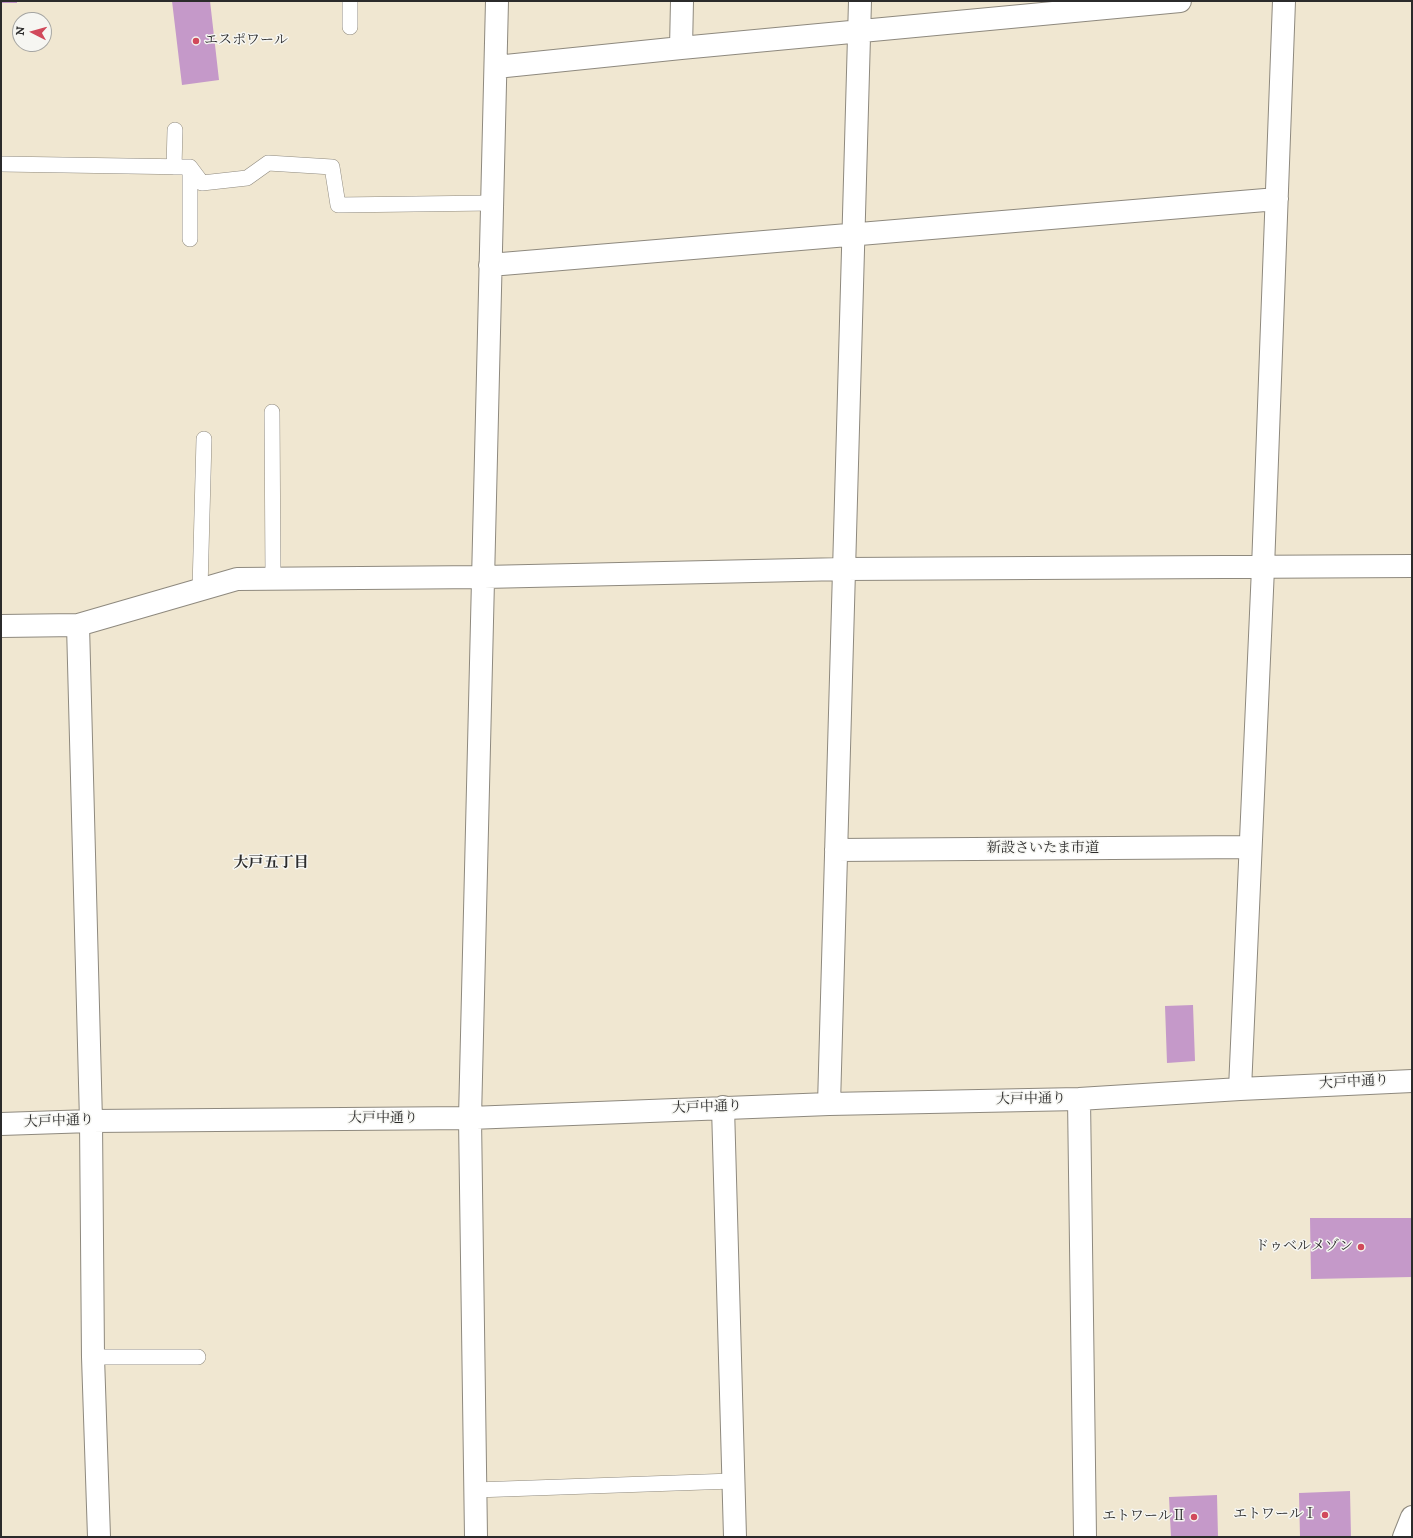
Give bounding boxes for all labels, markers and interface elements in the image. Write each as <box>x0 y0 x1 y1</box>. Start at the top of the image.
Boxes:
north arrow <box>12 12 52 52</box>
text: N <box>14 26 28 36</box>
place label: エスポワール <box>204 33 288 49</box>
marker: エスポワール <box>191 36 201 46</box>
street label: 新設さいたま市道 <box>987 841 1099 857</box>
district label: 大戸五丁目 <box>234 855 308 873</box>
street label: 大戸中通り <box>1319 1073 1389 1093</box>
street label: 大戸中通り <box>996 1091 1066 1109</box>
street label: 大戸中通り <box>672 1098 742 1118</box>
street label: 大戸中通り <box>348 1111 418 1127</box>
street label: 大戸中通り <box>24 1112 94 1132</box>
place label: ドゥベルメゾン <box>1255 1239 1353 1255</box>
marker: ドゥベルメゾン <box>1356 1242 1366 1252</box>
place label: エトワールⅠ <box>1233 1507 1317 1523</box>
place label: エトワールⅡ <box>1102 1509 1186 1525</box>
marker: エトワールⅠ <box>1320 1510 1330 1520</box>
marker: エトワールⅡ <box>1189 1512 1199 1522</box>

